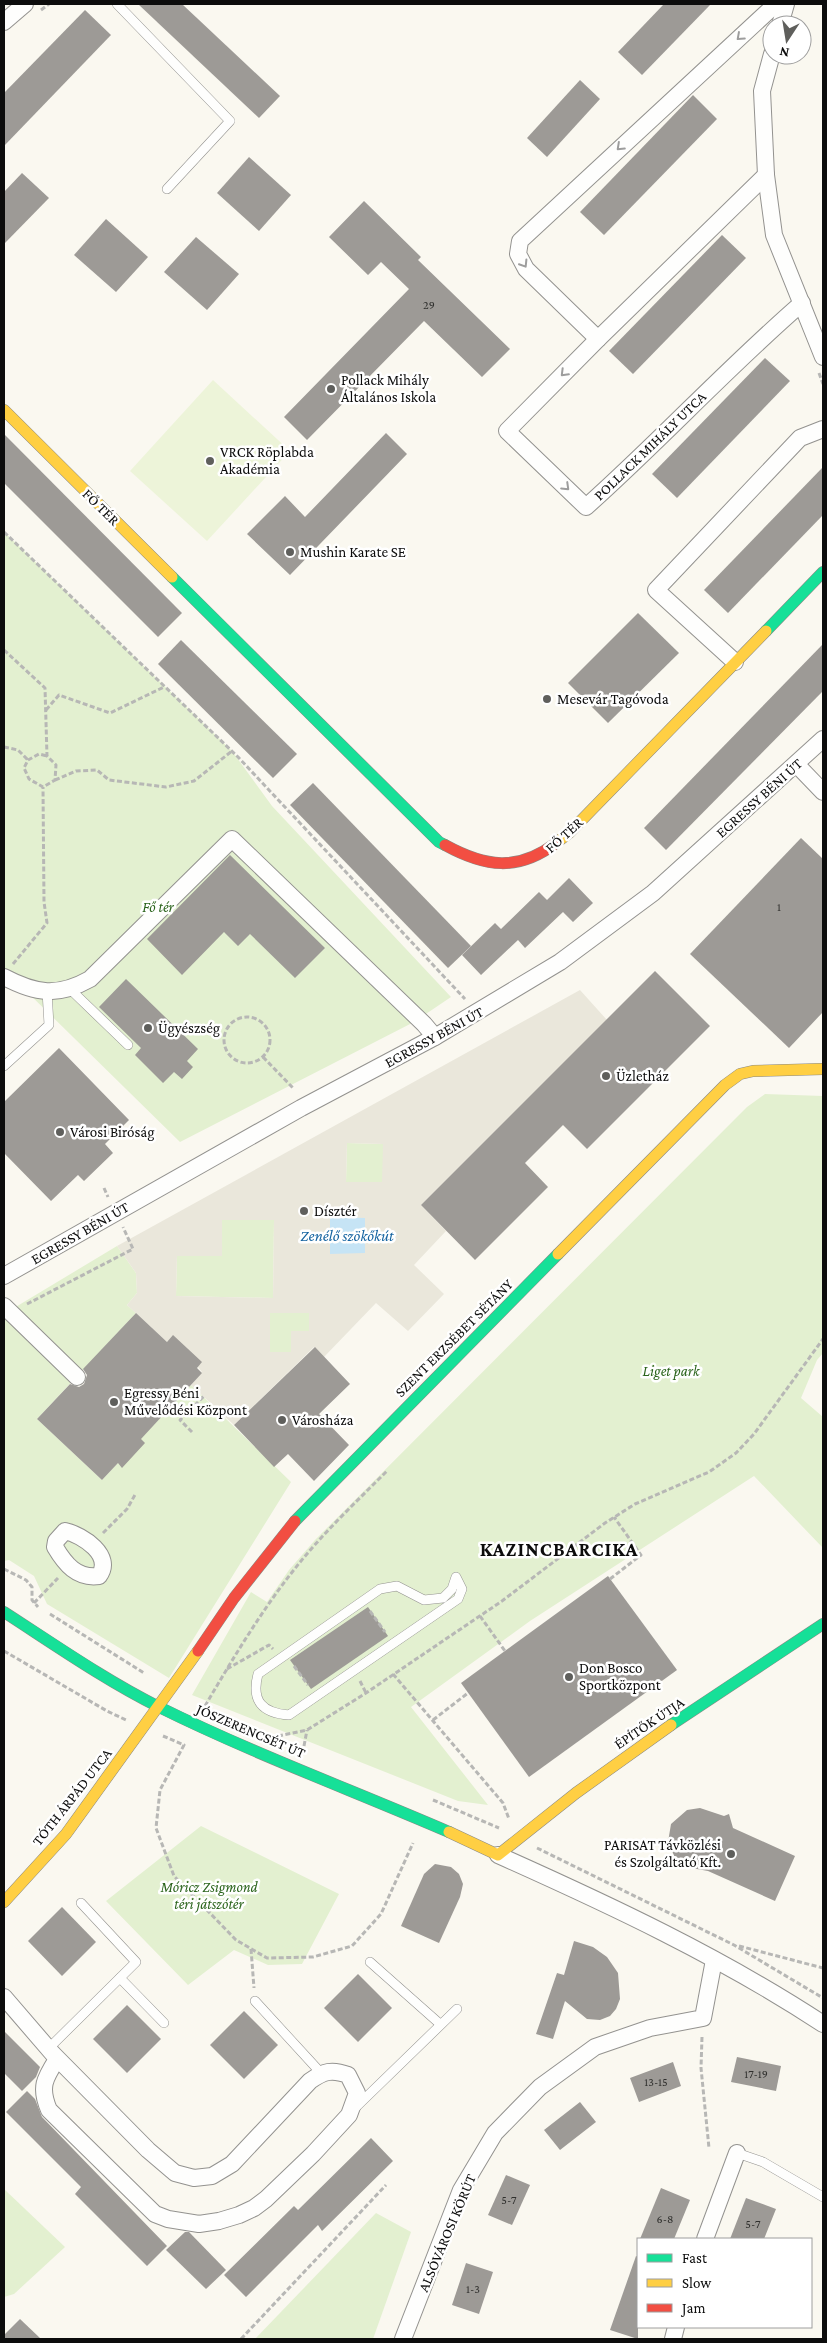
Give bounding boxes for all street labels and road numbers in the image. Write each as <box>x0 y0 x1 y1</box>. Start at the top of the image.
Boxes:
street label: POLLACK MIHÁLY UTCA <box>591 388 709 504</box>
street label: FŐ TÉR <box>79 485 123 529</box>
street label: EGRESSY BÉNI ÚT <box>713 755 805 841</box>
street label: FŐ TÉR <box>542 814 587 856</box>
street label: EGRESSY BÉNI ÚT <box>382 1003 486 1071</box>
street label: EGRESSY BÉNI ÚT <box>28 1199 132 1267</box>
street label: SZENT ERZSÉBET SÉTÁNY <box>392 1276 516 1400</box>
street label: ÉPÍTŐK ÚTJA <box>611 1694 688 1753</box>
street label: JÓSZERENCSÉT ÚT <box>192 1700 308 1762</box>
street label: TÓTH ÁRPÁD UTCA <box>29 1745 115 1849</box>
street label: ALSÓVÁROSI KÖRÚT <box>415 2172 479 2294</box>

